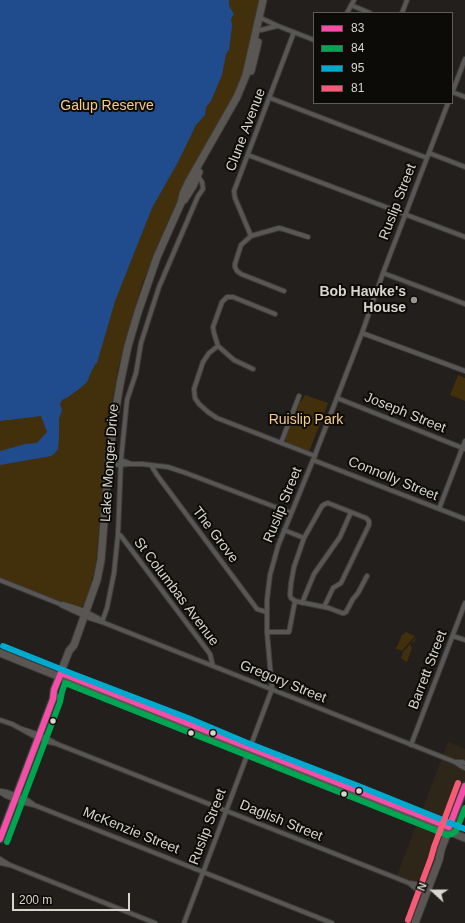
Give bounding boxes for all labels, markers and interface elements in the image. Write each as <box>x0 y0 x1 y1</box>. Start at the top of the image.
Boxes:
legend <box>313 12 453 104</box>
text: 83 <box>351 21 364 35</box>
text: 84 <box>351 41 364 55</box>
text: 95 <box>351 61 364 75</box>
text: 81 <box>351 81 364 95</box>
street label: Clune Avenue <box>222 86 270 174</box>
park label: Galup Reserve <box>60 98 154 114</box>
street label: Ruslip Street <box>376 162 420 242</box>
place label: Bob Hawke's House <box>319 284 406 316</box>
marker: Bob Hawke's House <box>409 295 419 305</box>
street label: Joseph Street <box>362 389 448 437</box>
street label: Lake Monger Drive <box>97 403 123 523</box>
park label: Ruislip Park <box>269 412 343 428</box>
street label: Connolly Street <box>345 453 441 505</box>
street label: Ruslip Street <box>260 465 306 545</box>
street label: The Grove <box>188 504 242 566</box>
street label: St Columbas Avenue <box>130 535 222 649</box>
street label: Barrett Street <box>405 628 451 712</box>
street label: Gregory Street <box>237 657 329 707</box>
unlabelled marker <box>48 716 58 726</box>
unlabelled marker <box>186 728 196 738</box>
unlabelled marker <box>208 728 218 738</box>
unlabelled marker <box>354 786 364 796</box>
street label: Ruslip Street <box>186 787 230 867</box>
unlabelled marker <box>339 789 349 799</box>
street label: Daglish Street <box>237 797 325 845</box>
street label: McKenzie Street <box>80 804 182 858</box>
north arrow <box>413 871 453 911</box>
text: N <box>415 881 429 893</box>
scale bar <box>14 885 132 911</box>
text: 200 m <box>19 893 52 907</box>

